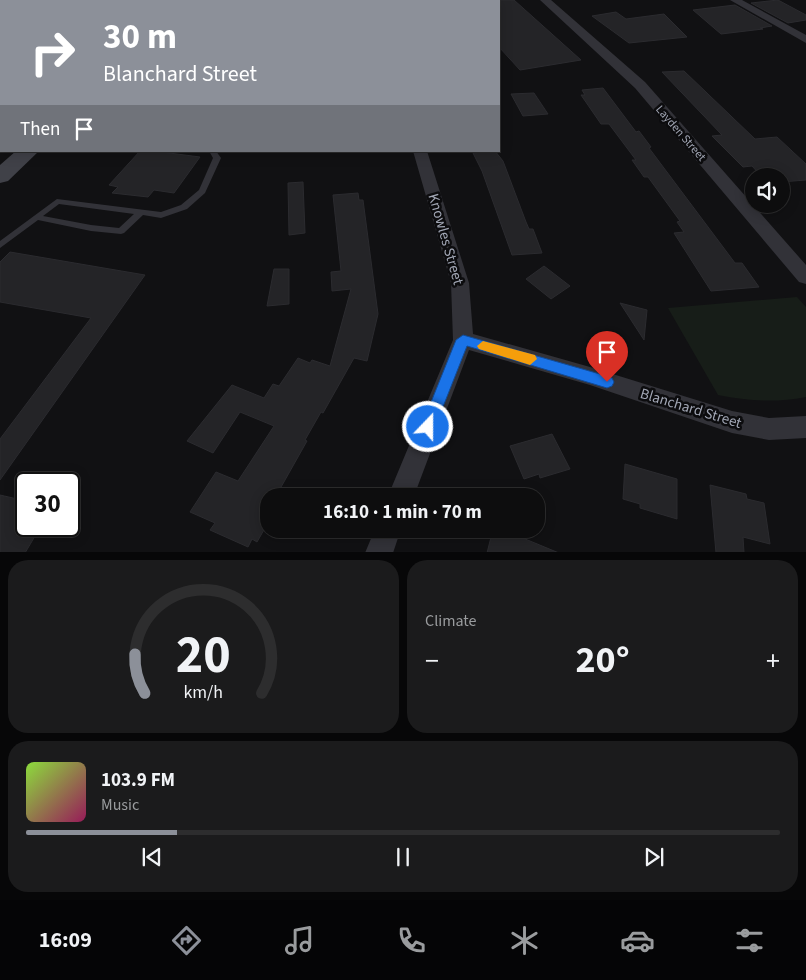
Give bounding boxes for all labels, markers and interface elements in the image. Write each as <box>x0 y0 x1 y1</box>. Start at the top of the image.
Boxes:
text: 30 m <box>103 12 177 62</box>
icon: right <box>20 20 85 85</box>
text: Blanchard Street <box>103 58 257 90</box>
street label: Layden Street <box>652 102 710 165</box>
icon: arrive <box>70 115 98 143</box>
text: Then <box>20 116 60 143</box>
map controls <box>745 168 790 213</box>
button: sound <box>745 168 790 213</box>
street label: Knowles Street <box>422 191 469 287</box>
pin <box>586 331 628 382</box>
icon: arrive <box>593 338 621 366</box>
street label: Blanchard Street <box>638 383 744 434</box>
position arrow <box>401 400 453 452</box>
speed limit sign: 30 <box>15 472 80 537</box>
text: 16:10 · 1 min · 70 m <box>323 499 482 526</box>
text: Climate <box>425 610 476 632</box>
text: 20 <box>176 619 231 693</box>
text: 20° <box>576 633 630 687</box>
text: − <box>425 641 439 681</box>
text: + <box>766 641 780 681</box>
text: km/h <box>184 680 223 705</box>
text: 103.9 FM <box>101 767 175 794</box>
text: Music <box>101 794 139 816</box>
icon: previous <box>138 843 166 871</box>
icon: pause <box>389 843 417 871</box>
icon: next <box>640 843 668 871</box>
icon: directions <box>169 923 204 958</box>
icon: music <box>282 923 317 958</box>
icon: phone <box>394 923 429 958</box>
icon: climate <box>507 923 542 958</box>
icon: car <box>620 923 655 958</box>
icon: filters <box>732 923 767 958</box>
text: 16:09 <box>39 924 92 956</box>

